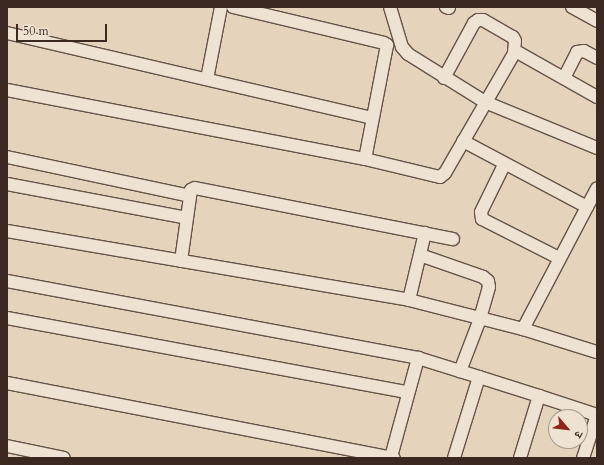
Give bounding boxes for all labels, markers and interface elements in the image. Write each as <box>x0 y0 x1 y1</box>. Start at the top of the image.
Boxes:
scale bar <box>18 16 109 42</box>
text: 50 m <box>23 23 49 39</box>
north arrow <box>548 409 588 449</box>
text: उ <box>570 428 586 440</box>

